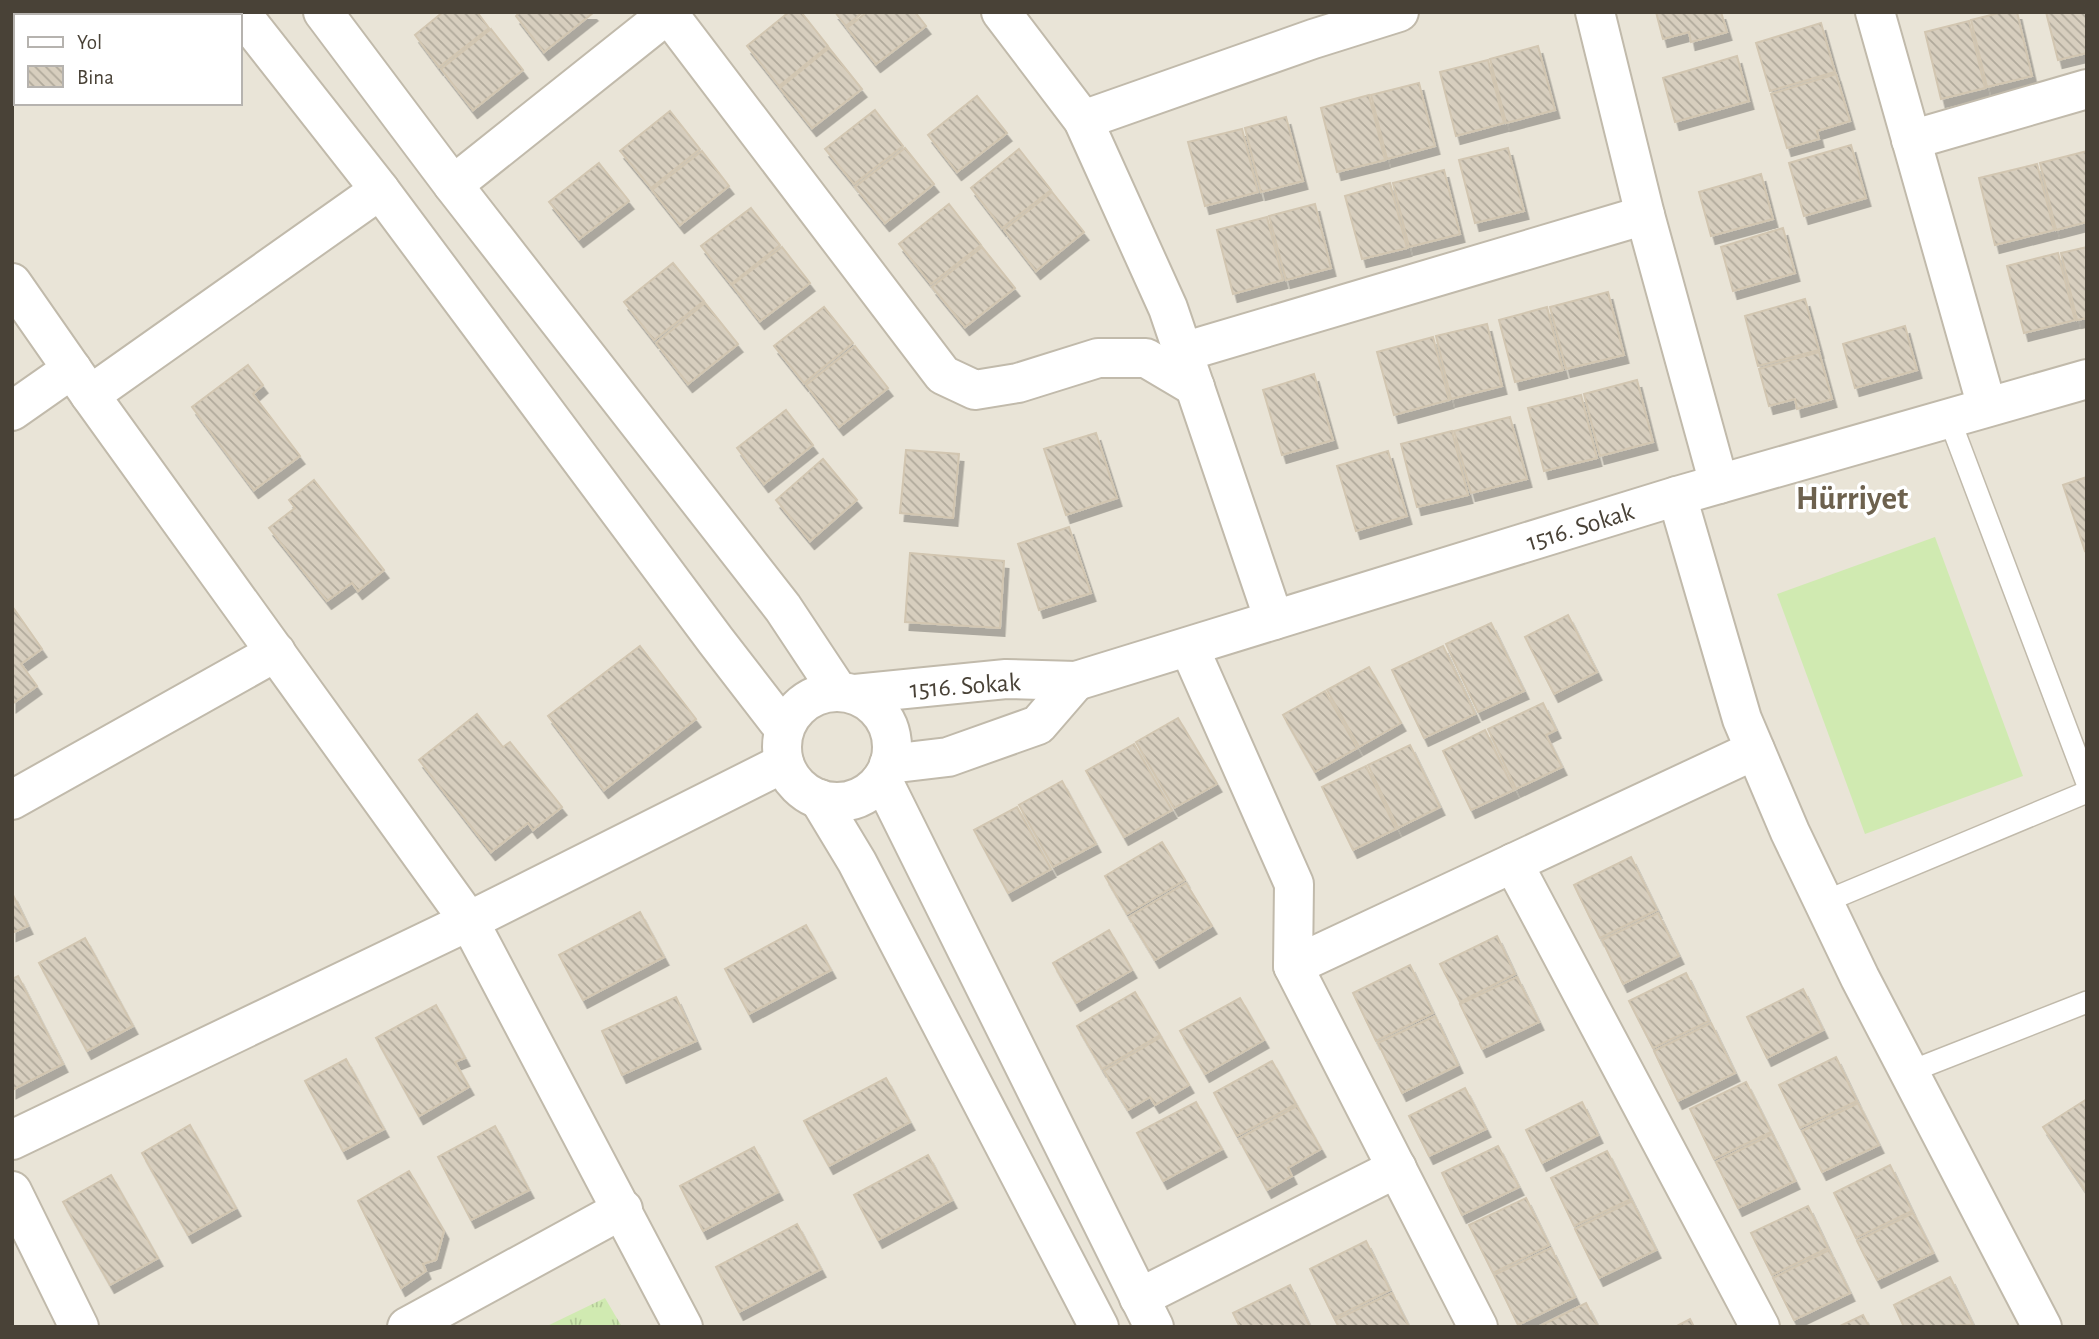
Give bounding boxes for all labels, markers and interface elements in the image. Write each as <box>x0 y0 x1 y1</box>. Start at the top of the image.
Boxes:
legend <box>14 14 242 105</box>
text: Yol <box>77 32 102 53</box>
text: Bina <box>77 67 114 88</box>
district label: Hürriyet <box>1796 483 1908 516</box>
street label: 1516. Sokak <box>1523 498 1637 556</box>
street label: 1516. Sokak <box>909 669 1021 703</box>

